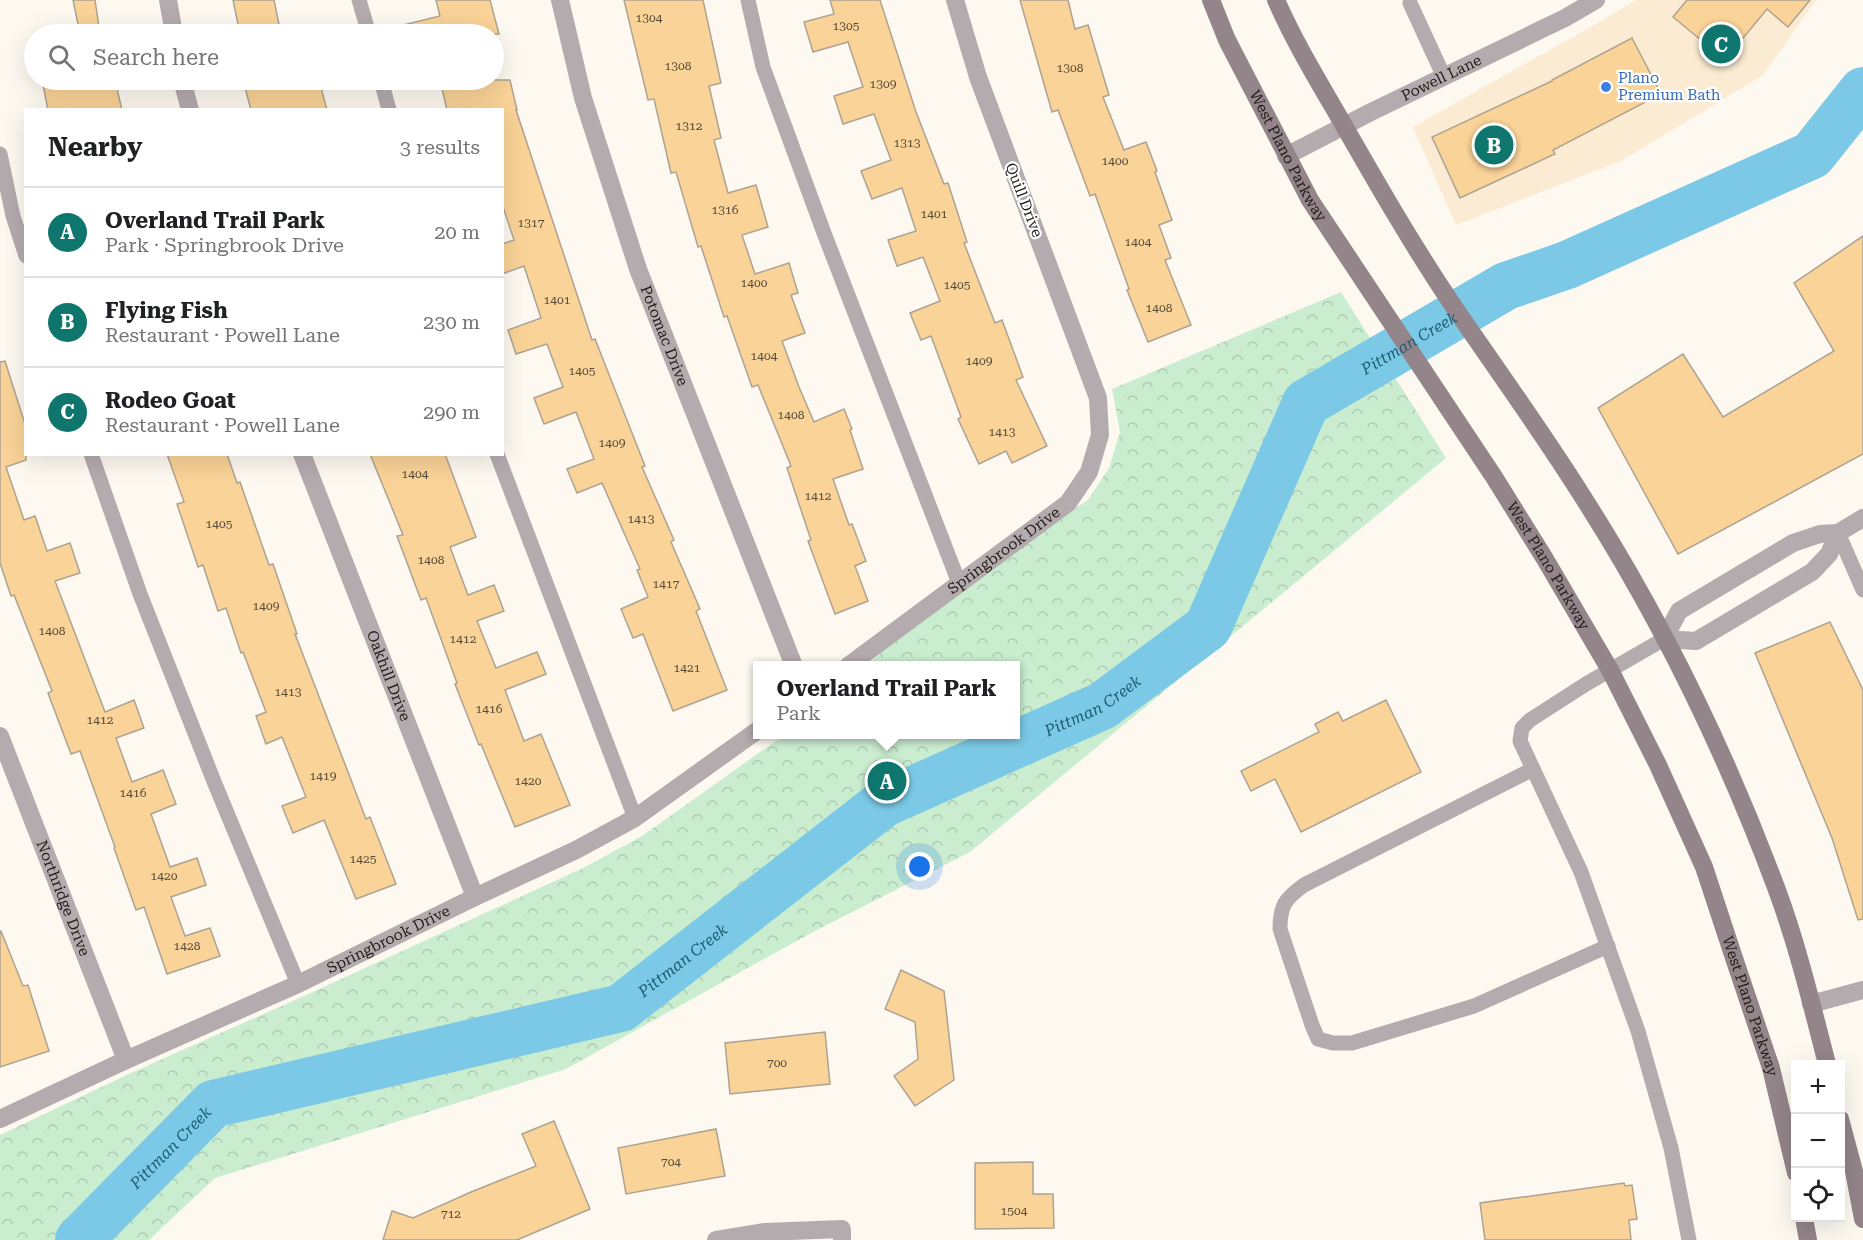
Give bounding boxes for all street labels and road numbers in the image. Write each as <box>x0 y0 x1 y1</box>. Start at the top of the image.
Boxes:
street label: Powell Lane <box>1398 51 1485 105</box>
street label: West Plano Parkway <box>1246 87 1331 225</box>
street label: Quill Drive <box>1002 160 1046 240</box>
street label: Potomac Drive <box>636 283 692 388</box>
street label: West Plano Parkway <box>1503 499 1594 633</box>
street label: Springbrook Drive <box>944 503 1063 598</box>
street label: Oakhill Drive <box>363 628 414 724</box>
street label: Northridge Drive <box>32 838 94 959</box>
street label: Springbrook Drive <box>324 902 453 977</box>
street label: West Plano Parkway <box>1718 934 1782 1078</box>

